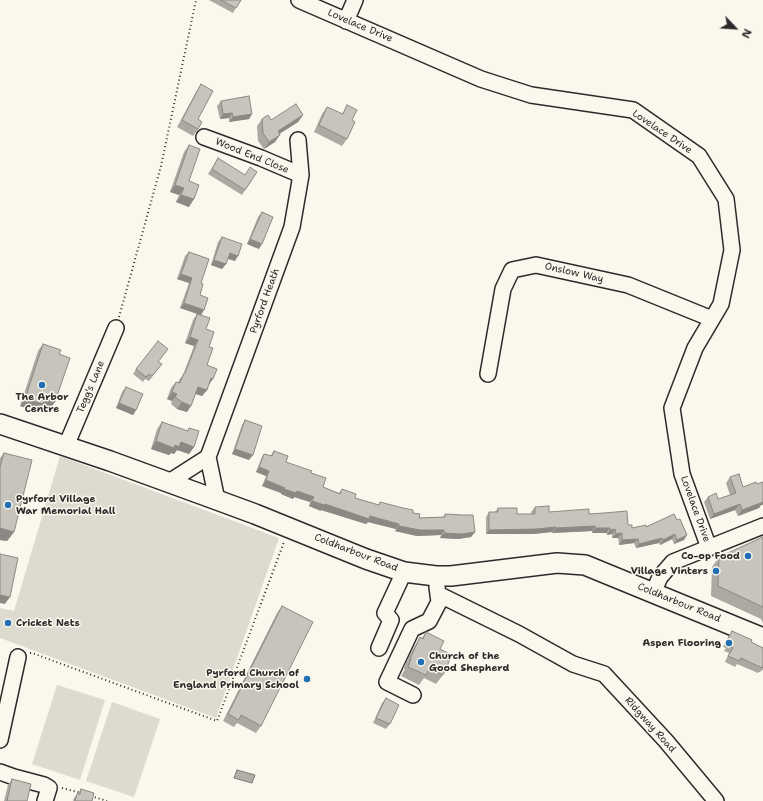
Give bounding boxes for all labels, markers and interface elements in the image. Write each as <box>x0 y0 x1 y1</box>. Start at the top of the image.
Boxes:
street label: Lovelace Drive <box>326 7 394 45</box>
north arrow <box>715 8 755 48</box>
text: N <box>738 26 755 40</box>
street label: Lovelace Drive <box>630 108 694 156</box>
street label: Wood End Close <box>213 136 291 176</box>
street label: Onslow Way <box>543 260 605 286</box>
street label: Pyrford Heath <box>248 267 282 335</box>
street label: Tegg's Lane <box>75 359 107 415</box>
marker: The Arbor Centre <box>37 380 47 390</box>
place label: The Arbor Centre <box>15 391 69 414</box>
street label: Lovelace Drive <box>677 474 713 544</box>
place label: Pyrford Village War Memorial Hall <box>16 493 116 516</box>
marker: Pyrford Village War Memorial Hall <box>3 500 13 510</box>
street label: Coldharbour Road <box>312 532 400 574</box>
place label: Co-op Food <box>681 550 740 562</box>
marker: Co-op Food <box>743 551 753 561</box>
place label: Village Vinters <box>631 565 708 577</box>
marker: Village Vinters <box>711 566 721 576</box>
street label: Coldharbour Road <box>636 581 722 625</box>
place label: Cricket Nets <box>16 617 80 629</box>
marker: Cricket Nets <box>3 618 13 628</box>
place label: Aspen Flooring <box>642 637 721 649</box>
marker: Aspen Flooring <box>724 638 734 648</box>
place label: Church of the Good Shepherd <box>429 650 509 674</box>
marker: Church of the Good Shepherd <box>416 657 426 667</box>
place label: Pyrford Church of England Primary School <box>173 667 299 690</box>
marker: Pyrford Church of England Primary School <box>302 674 312 684</box>
street label: Ridgway Road <box>622 695 678 755</box>

